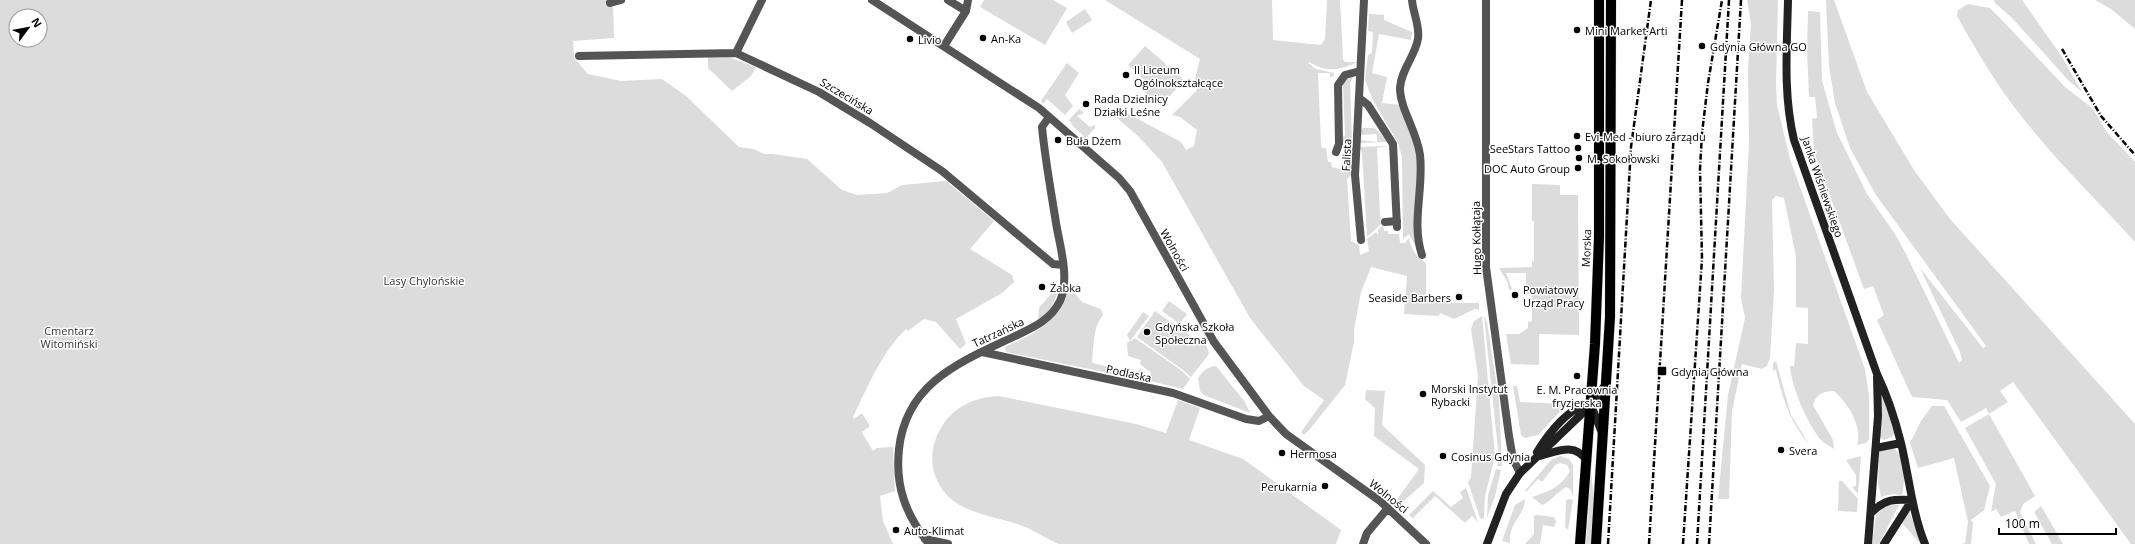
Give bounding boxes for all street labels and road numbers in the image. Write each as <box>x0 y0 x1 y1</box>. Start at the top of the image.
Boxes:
street label: Szczecińska <box>818 74 876 118</box>
street label: Janka Wiśniewskiego <box>1798 134 1847 240</box>
street label: Falista <box>1338 138 1354 172</box>
street label: Hugo Kołłątaja <box>1468 201 1484 275</box>
street label: Wolności <box>1157 226 1193 274</box>
street label: Morska <box>1578 229 1594 267</box>
street label: Tatrzańska <box>970 313 1026 351</box>
street label: Podlaska <box>1105 361 1153 385</box>
street label: Wolności <box>1366 476 1412 516</box>

